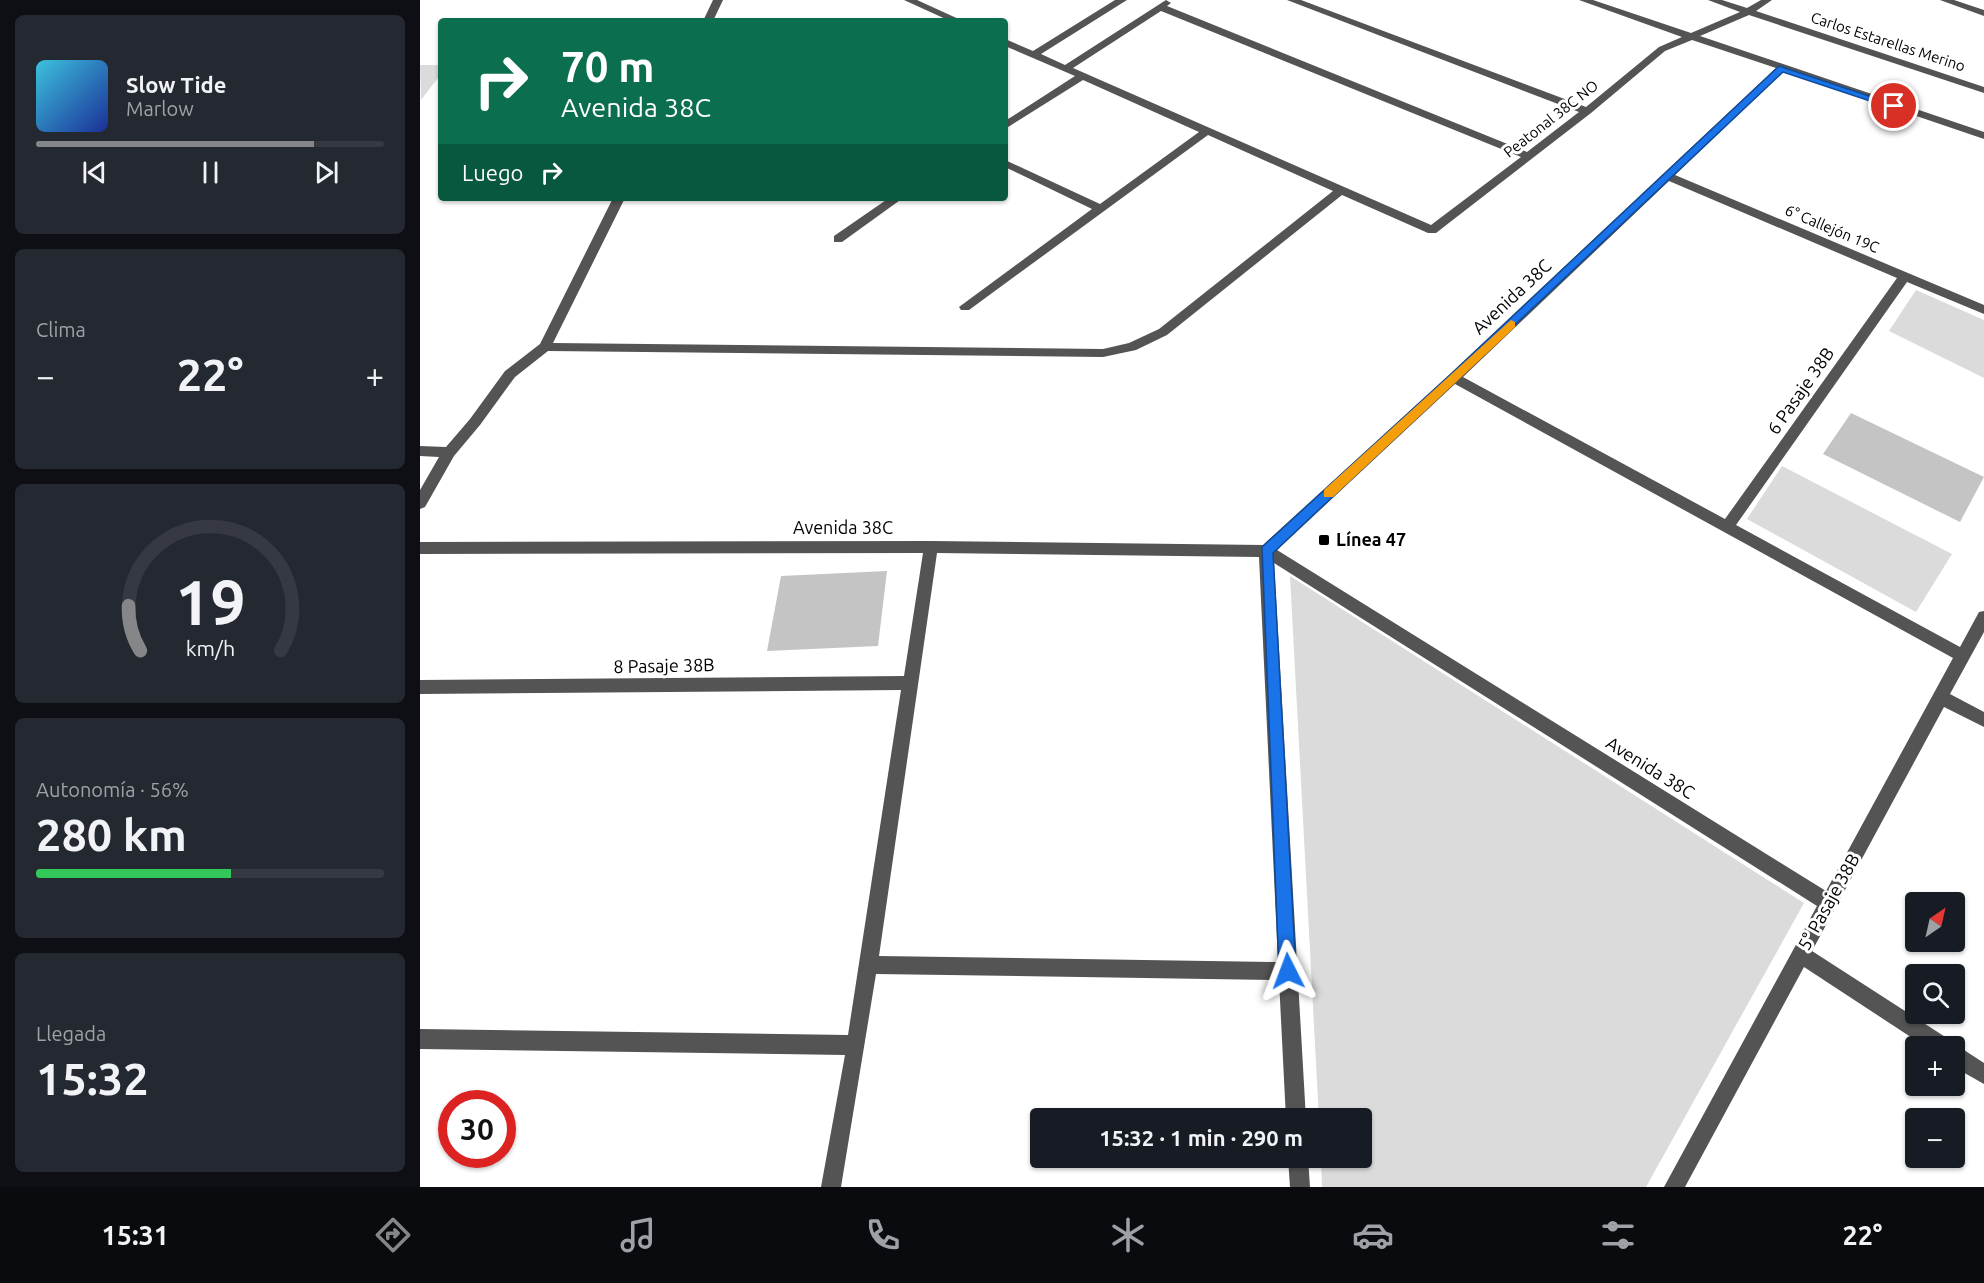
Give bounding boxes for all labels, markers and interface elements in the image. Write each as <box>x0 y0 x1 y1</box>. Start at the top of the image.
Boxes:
street label: Carlos Estarellas Merino <box>1809 9 1967 75</box>
icon: right <box>462 42 540 120</box>
text: 70 m <box>561 43 655 90</box>
text: Slow Tide <box>126 72 226 97</box>
street label: Peatonal 38C NO <box>1500 77 1601 161</box>
pin <box>1868 80 1919 131</box>
icon: arrive <box>1877 89 1910 122</box>
text: Avenida 38C <box>561 92 711 122</box>
text: Marlow <box>126 97 194 120</box>
icon: previous <box>78 156 111 189</box>
icon: pause <box>194 156 227 189</box>
icon: next <box>310 156 343 189</box>
icon: right <box>535 156 568 189</box>
text: Luego <box>462 160 523 185</box>
street label: 6° Callejón 19C <box>1783 201 1882 256</box>
street label: Avenida 38C <box>1468 255 1555 338</box>
text: Clima <box>36 318 86 341</box>
street label: 6 Pasaje 38B <box>1763 343 1837 438</box>
text: 22° <box>177 349 243 400</box>
text: − <box>36 357 55 394</box>
text: + <box>365 357 384 394</box>
street label: Avenida 38C <box>793 517 893 537</box>
place label: Línea 47 <box>1336 529 1406 549</box>
marker: Línea 47 <box>1317 533 1331 547</box>
text: 19 <box>175 567 245 637</box>
text: km/h <box>185 636 235 660</box>
street label: 8 Pasaje 38B <box>613 654 715 676</box>
street label: Avenida 38C <box>1603 732 1698 802</box>
text: Autonomía · 56% <box>36 778 189 801</box>
text: 280 km <box>36 809 187 860</box>
street label: 5° Pasaje 38B <box>1793 850 1863 953</box>
north arrow <box>1905 892 1965 952</box>
map controls <box>1905 892 1965 1168</box>
position arrow <box>1256 939 1320 1003</box>
button: search <box>1905 964 1965 1024</box>
text: Llegada <box>36 1022 106 1045</box>
button: + <box>1905 1036 1965 1096</box>
text: 15:32 <box>36 1053 149 1104</box>
speed limit sign: 30 <box>438 1090 516 1168</box>
button: − <box>1905 1108 1965 1168</box>
text: 15:32 · 1 min · 290 m <box>1099 1125 1303 1150</box>
icon: directions <box>372 1214 414 1256</box>
icon: music <box>617 1214 659 1256</box>
icon: phone <box>862 1214 904 1256</box>
icon: climate <box>1107 1214 1149 1256</box>
icon: car <box>1352 1214 1394 1256</box>
icon: filters <box>1597 1214 1639 1256</box>
text: 15:31 <box>102 1220 169 1250</box>
text: 22° <box>1842 1220 1882 1250</box>

